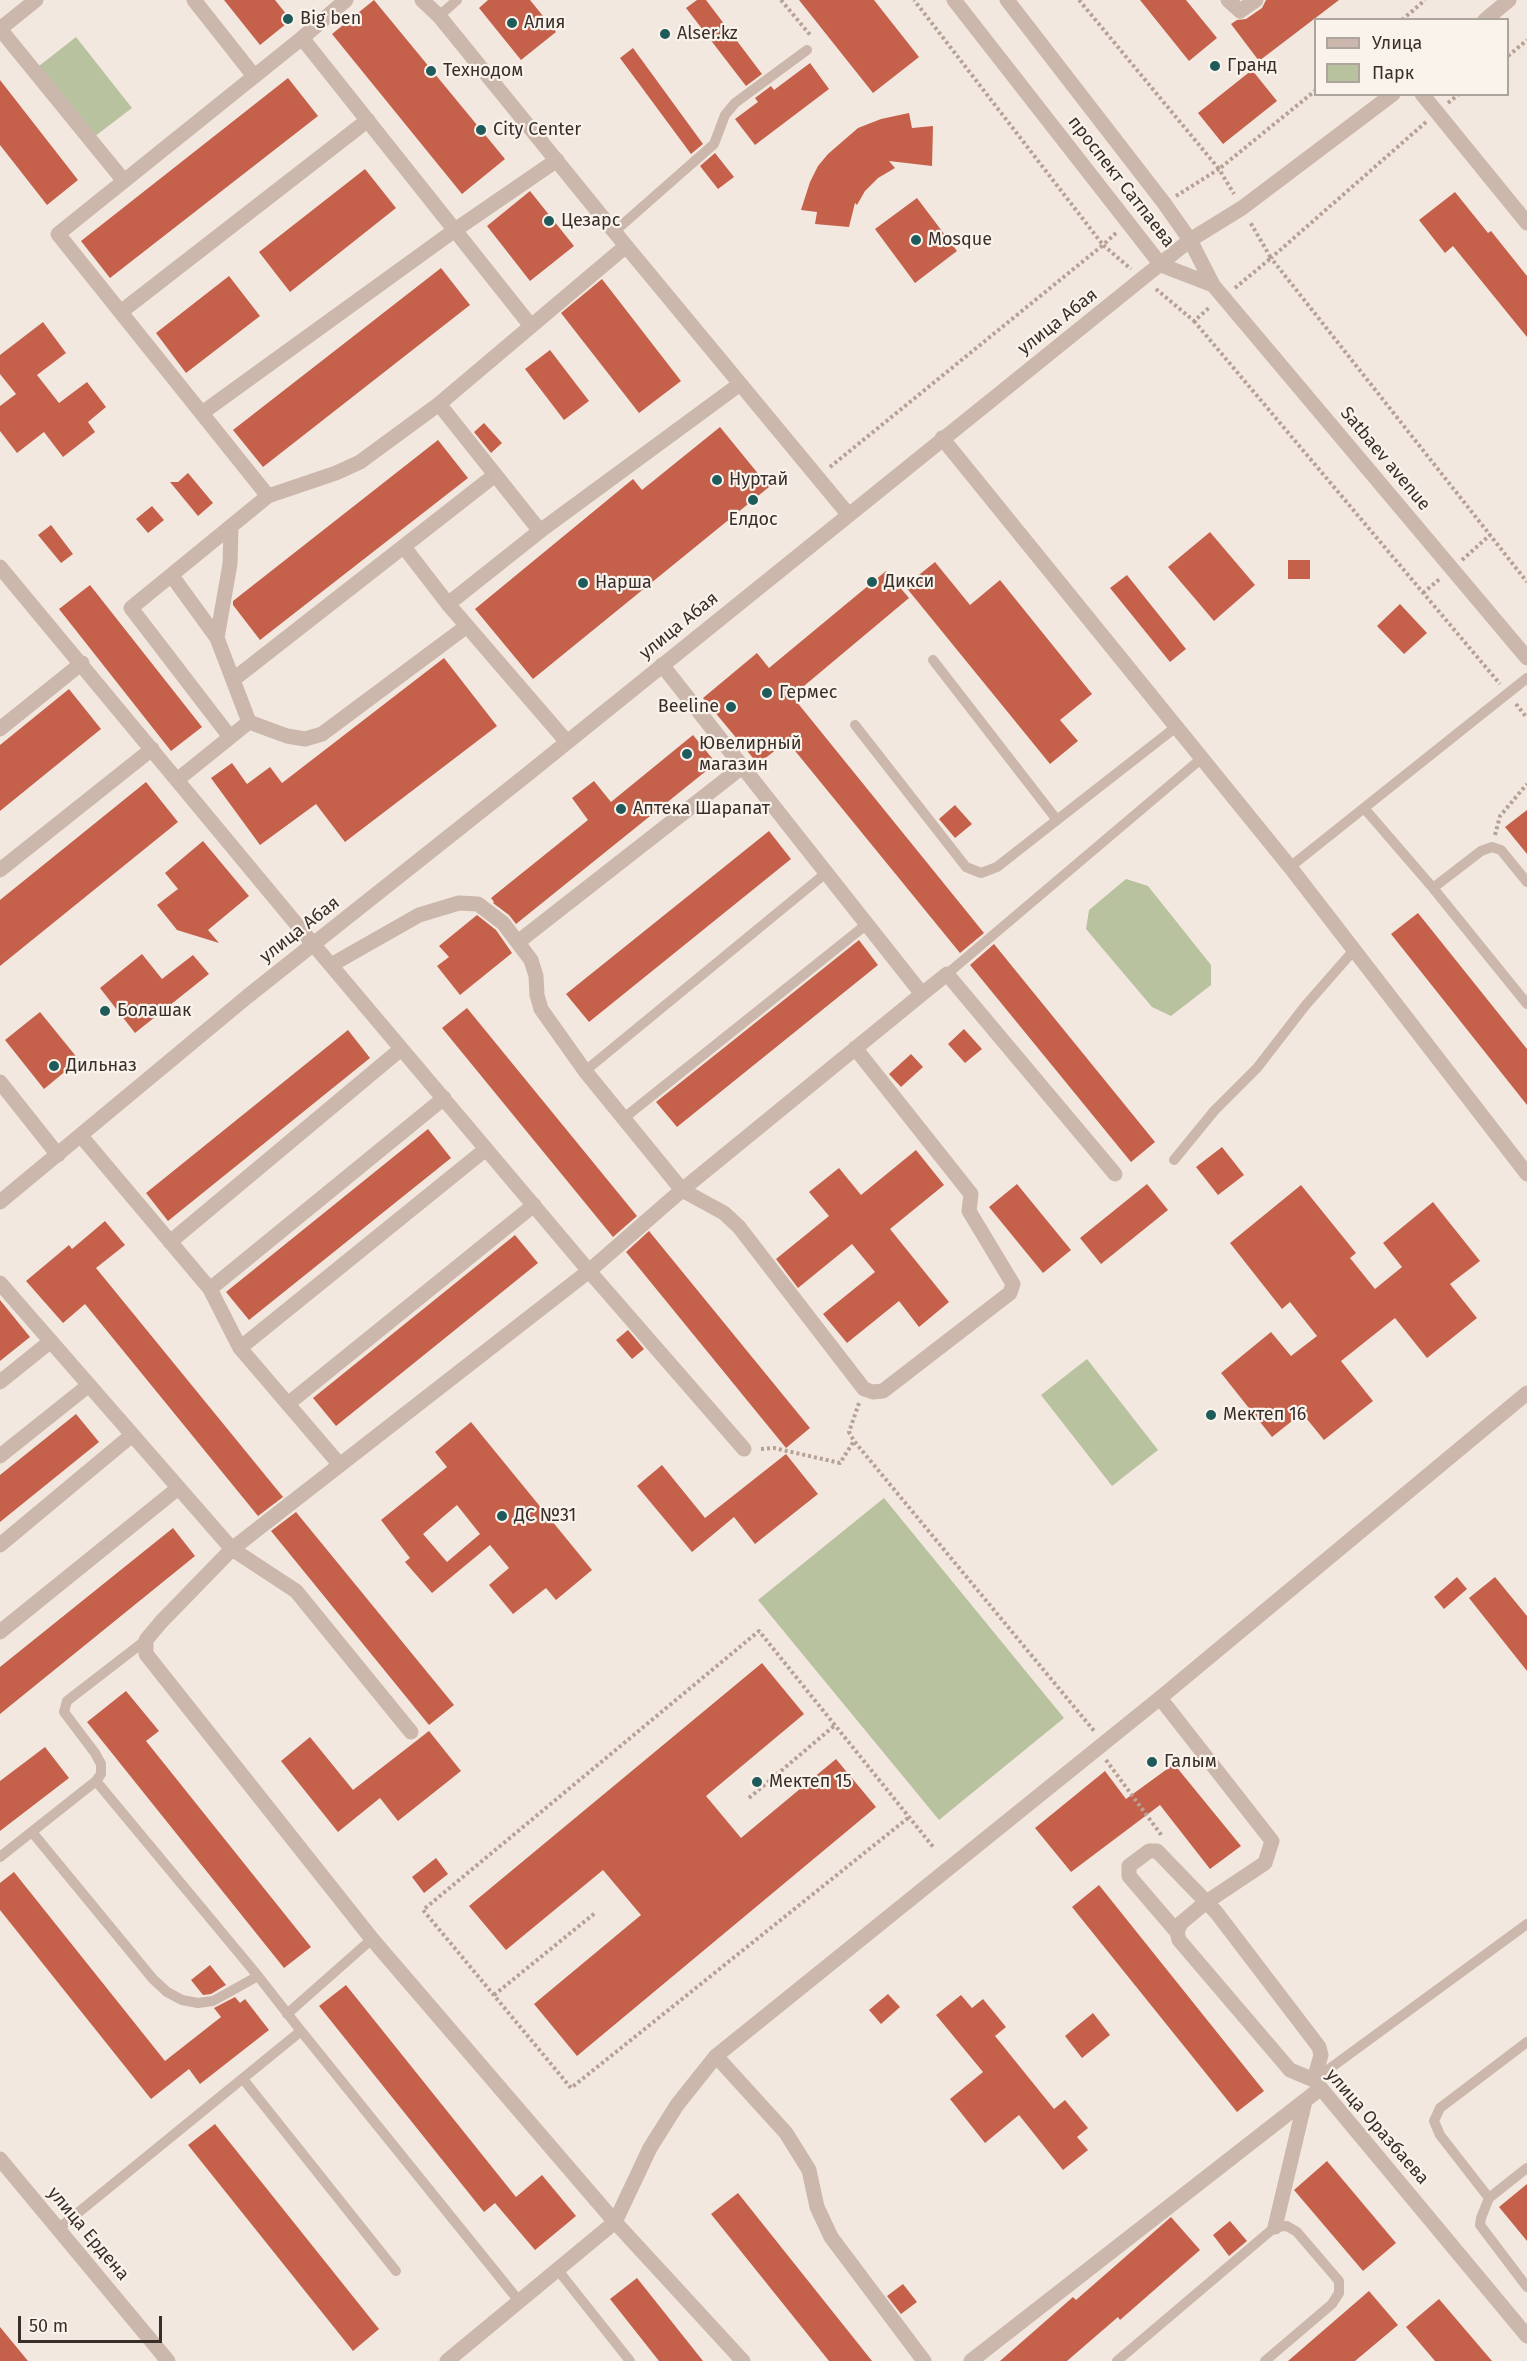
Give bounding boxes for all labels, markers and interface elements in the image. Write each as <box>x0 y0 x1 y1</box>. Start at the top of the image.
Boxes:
place label: Big ben <box>300 8 361 30</box>
marker: Big ben <box>281 12 295 26</box>
place label: Алия <box>524 12 565 34</box>
marker: Алия <box>505 16 519 30</box>
legend <box>1314 18 1509 96</box>
place label: Alser.kz <box>677 23 738 45</box>
marker: Alser.kz <box>658 27 672 41</box>
text: Улица <box>1372 32 1422 54</box>
place label: Гранд <box>1227 55 1277 77</box>
marker: Гранд <box>1208 59 1222 73</box>
place label: Технодом <box>443 60 523 82</box>
text: Парк <box>1372 62 1414 84</box>
marker: Технодом <box>424 64 438 78</box>
street label: проспект Сатпаева <box>1063 112 1179 252</box>
place label: City Center <box>493 119 581 141</box>
marker: City Center <box>474 123 488 137</box>
place label: Цезарс <box>561 210 620 232</box>
marker: Цезарс <box>542 214 556 228</box>
place label: Mosque <box>928 229 992 251</box>
marker: Mosque <box>909 233 923 247</box>
street label: улица Абая <box>1014 284 1102 360</box>
street label: Satbaev avenue <box>1335 403 1435 515</box>
place label: Нуртай <box>729 469 788 491</box>
marker: Нуртай <box>710 473 724 487</box>
marker: Елдос <box>746 493 760 507</box>
place label: Елдос <box>728 509 778 531</box>
place label: Дикси <box>884 571 934 593</box>
place label: Нарша <box>595 572 652 594</box>
marker: Дикси <box>865 575 879 589</box>
marker: Нарша <box>576 576 590 590</box>
street label: улица Абая <box>635 588 723 664</box>
place label: Гермес <box>779 682 837 704</box>
marker: Гермес <box>760 686 774 700</box>
place label: Beeline <box>658 696 719 718</box>
marker: Beeline <box>724 700 738 714</box>
place label: Ювелирный магазин <box>699 733 801 776</box>
marker: Ювелирный магазин <box>680 747 694 761</box>
place label: Аптека Шарапат <box>633 798 770 820</box>
marker: Аптека Шарапат <box>614 802 628 816</box>
street label: улица Абая <box>256 892 344 968</box>
place label: Болашак <box>117 1000 191 1022</box>
marker: Болашак <box>98 1004 112 1018</box>
place label: Дильназ <box>66 1055 137 1077</box>
marker: Дильназ <box>47 1059 61 1073</box>
place label: Мектеп 16 <box>1223 1404 1306 1426</box>
marker: Мектеп 16 <box>1204 1408 1218 1422</box>
place label: ДС №31 <box>514 1505 576 1527</box>
marker: ДС №31 <box>495 1509 509 1523</box>
place label: Галым <box>1164 1751 1217 1773</box>
marker: Галым <box>1145 1755 1159 1769</box>
place label: Мектеп 15 <box>769 1771 852 1793</box>
marker: Мектеп 15 <box>750 1775 764 1789</box>
street label: улица Оразбаева <box>1321 2065 1433 2189</box>
street label: улица Ердена <box>43 2183 133 2285</box>
scale bar <box>21 2304 165 2342</box>
text: 50 m <box>29 2315 68 2337</box>

